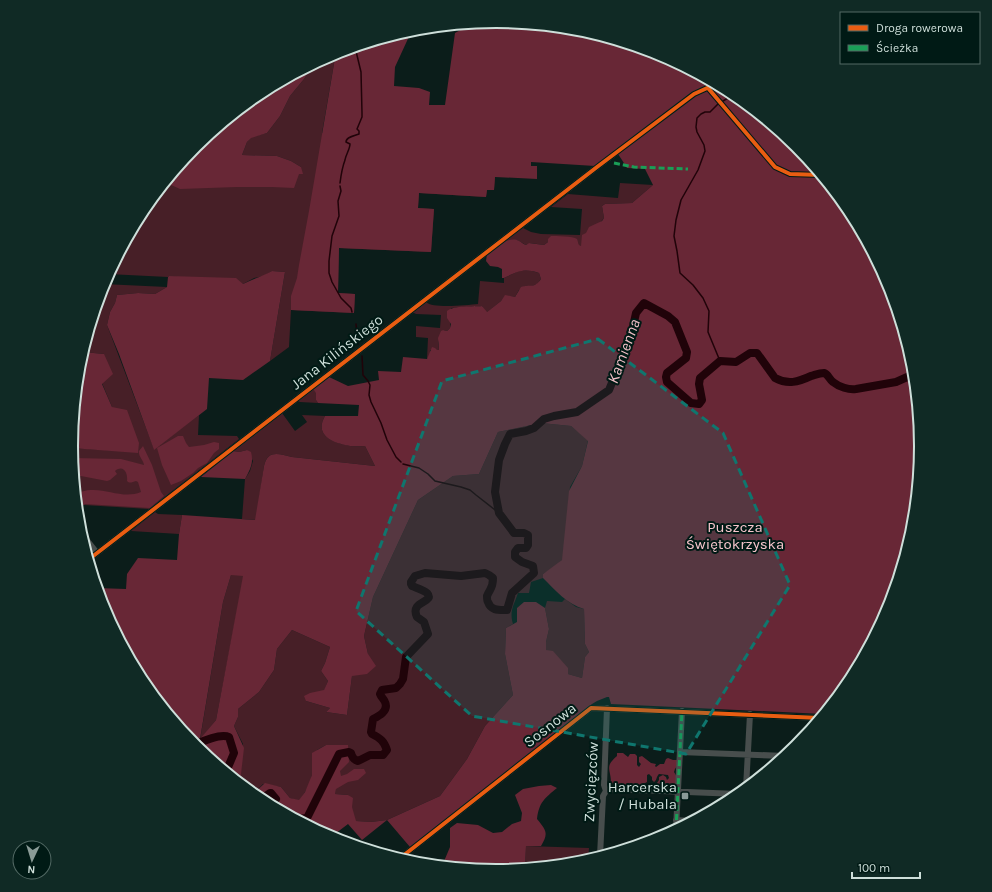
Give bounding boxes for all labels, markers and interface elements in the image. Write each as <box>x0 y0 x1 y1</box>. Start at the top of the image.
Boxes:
legend <box>840 12 980 64</box>
text: Droga rowerowa <box>876 21 963 35</box>
text: Ścieżka <box>876 40 918 55</box>
street label: Jana Kilińskiego <box>287 311 387 393</box>
water label: Kamienna <box>603 316 644 386</box>
park label: Puszcza Świętokrzyska <box>686 518 784 553</box>
street label: Sosnowa <box>520 699 580 751</box>
street label: Zwycięzców <box>580 741 602 823</box>
place label: Harcerska / Hubala <box>608 778 677 813</box>
marker: Harcerska / Hubala <box>680 791 690 801</box>
north arrow <box>12 840 52 880</box>
scale bar <box>852 854 920 880</box>
text: 100 m <box>858 861 890 875</box>
text: N <box>27 863 36 876</box>

